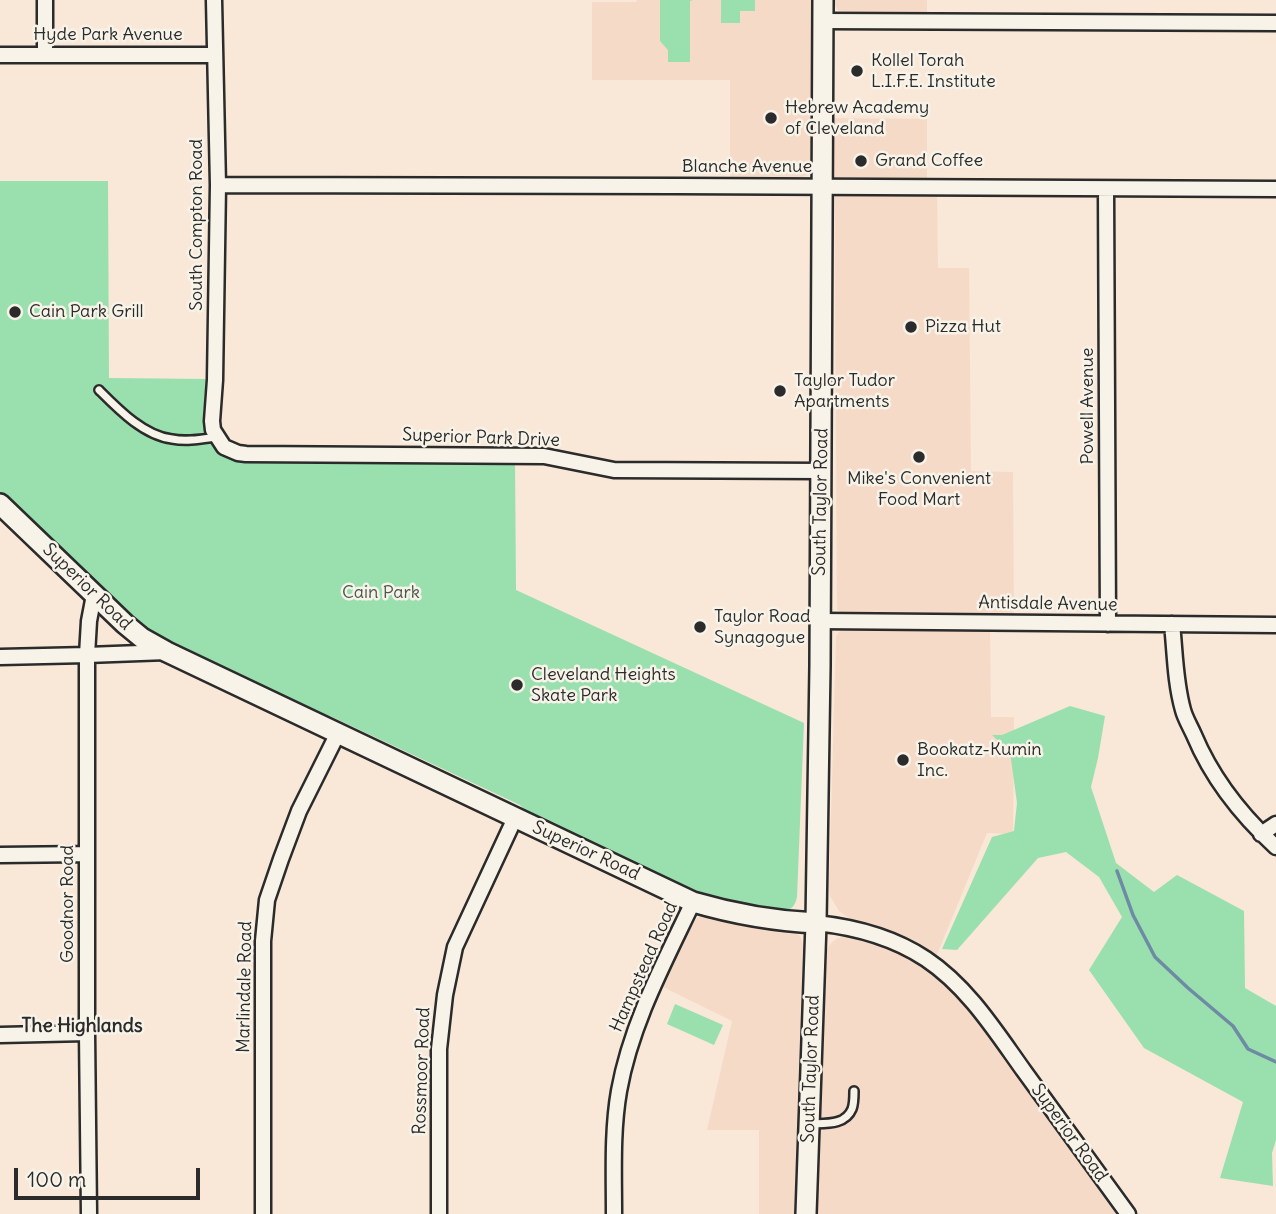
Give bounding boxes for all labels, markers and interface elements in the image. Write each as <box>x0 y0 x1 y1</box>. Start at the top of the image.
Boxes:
street label: Hyde Park Avenue <box>33 24 183 46</box>
place label: Kollel Torah L.I.F.E. Institute <box>871 50 996 92</box>
marker: Kollel Torah L.I.F.E. Institute <box>849 63 865 79</box>
place label: Hebrew Academy of Cleveland <box>785 97 929 140</box>
marker: Hebrew Academy of Cleveland <box>763 110 779 126</box>
street label: South Compton Road <box>186 139 208 311</box>
place label: Grand Coffee <box>875 150 983 172</box>
marker: Grand Coffee <box>853 153 869 169</box>
street label: Blanche Avenue <box>682 156 812 178</box>
place label: Cain Park Grill <box>29 301 144 323</box>
marker: Cain Park Grill <box>7 304 23 320</box>
place label: Pizza Hut <box>925 316 1001 338</box>
marker: Pizza Hut <box>903 319 919 335</box>
street label: Powell Avenue <box>1077 347 1099 465</box>
place label: Taylor Tudor Apartments <box>794 370 895 412</box>
marker: Taylor Tudor Apartments <box>772 383 788 399</box>
street label: Superior Park Drive <box>402 424 560 452</box>
street label: South Taylor Road <box>809 428 833 576</box>
marker: Mike's Convenient Food Mart <box>911 449 927 465</box>
place label: Mike's Convenient Food Mart <box>847 468 991 510</box>
street label: Superior Road <box>38 539 136 635</box>
park label: Cain Park <box>342 582 420 604</box>
street label: Antisdale Avenue <box>978 592 1118 616</box>
place label: Taylor Road Synagogue <box>714 606 811 648</box>
marker: Taylor Road Synagogue <box>692 619 708 635</box>
place label: Cleveland Heights Skate Park <box>531 664 676 706</box>
marker: Cleveland Heights Skate Park <box>509 677 525 693</box>
place label: Bookatz-Kumin Inc. <box>917 739 1042 782</box>
marker: Bookatz-Kumin Inc. <box>895 752 911 768</box>
street label: Superior Road <box>529 817 643 885</box>
street label: Goodnor Road <box>57 845 79 963</box>
street label: Hampstead Road <box>606 899 682 1035</box>
street label: Marlindale Road <box>233 921 257 1053</box>
street label: South Taylor Road <box>798 995 824 1143</box>
street label: Rossmoor Road <box>409 1007 435 1135</box>
district label: The Highlands <box>21 1016 143 1038</box>
street label: Superior Road <box>1026 1080 1112 1186</box>
scale bar <box>18 1154 203 1198</box>
text: 100 m <box>27 1166 86 1193</box>

